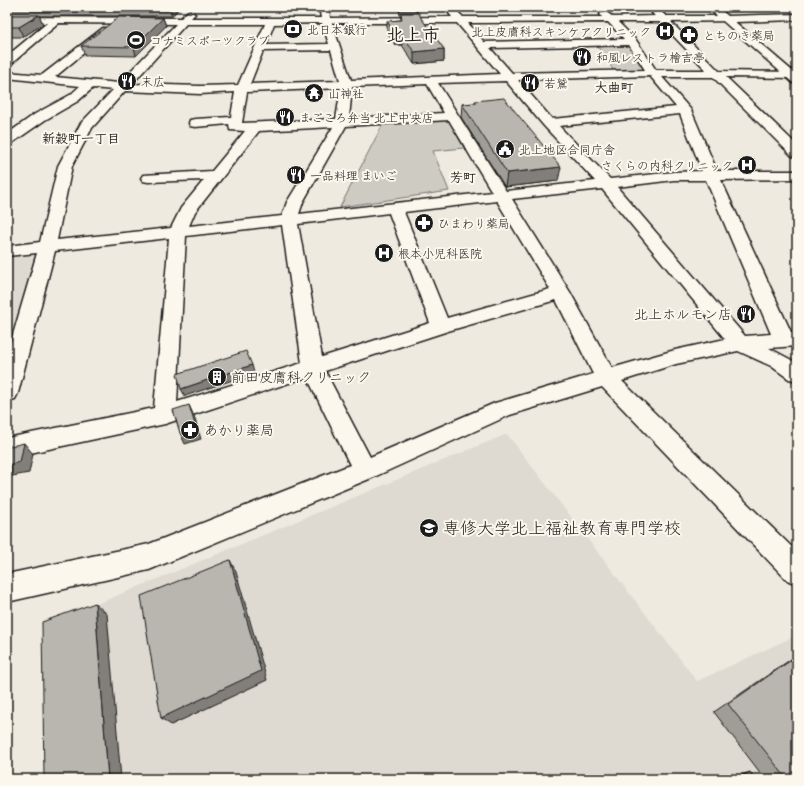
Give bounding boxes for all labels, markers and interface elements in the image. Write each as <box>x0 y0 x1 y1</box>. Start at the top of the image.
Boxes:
bank icon: 北日本銀行 <box>282 18 304 40</box>
hospital icon: 北上皮膚科スキンケアクリニック <box>654 20 676 42</box>
place label: 北日本銀行 <box>307 22 367 37</box>
district label: 北上市 <box>386 23 440 46</box>
place label: 北上皮膚科スキンケアクリニック <box>471 24 651 39</box>
pharmacy icon: とちのき薬局 <box>678 24 700 46</box>
place label: とちのき薬局 <box>703 28 775 43</box>
sports icon: コナミスポーツクラブ <box>125 29 147 51</box>
place label: コナミスポーツクラブ <box>150 33 270 48</box>
restaurant icon: 和風レストラ檜吉亭 <box>571 46 593 68</box>
place label: 和風レストラ檜吉亭 <box>596 50 705 65</box>
restaurant icon: 末広 <box>116 70 138 92</box>
restaurant icon: 若鷲 <box>519 72 541 94</box>
place label: 末広 <box>141 74 165 89</box>
place label: 若鷲 <box>544 76 568 91</box>
district label: 大曲町 <box>594 79 634 96</box>
temple icon: 山神社 <box>303 82 325 104</box>
place label: 山神社 <box>328 86 364 101</box>
restaurant icon: まごころ弁当 北上中央店 <box>274 106 296 128</box>
place label: まごころ弁当 北上中央店 <box>299 110 434 125</box>
district label: 新穀町一丁目 <box>42 130 120 147</box>
public building icon: 北上地区合同庁舎 <box>494 138 516 160</box>
place label: 北上地区合同庁舎 <box>519 142 615 157</box>
hospital icon: さくらの内科クリニック <box>736 154 758 176</box>
place label: さくらの内科クリニック <box>601 158 733 173</box>
restaurant icon: 一品料理 まいご <box>285 164 307 186</box>
place label: 一品料理 まいご <box>310 168 397 183</box>
district label: 芳町 <box>450 169 476 186</box>
pharmacy icon: ひまわり薬局 <box>413 212 435 234</box>
place label: ひまわり薬局 <box>438 216 510 231</box>
hospital icon: 根本小児科医院 <box>373 242 395 264</box>
place label: 根本小児科医院 <box>398 246 482 261</box>
restaurant icon: 北上ホルモン店 <box>735 303 757 325</box>
place label: 北上ホルモン店 <box>634 305 732 323</box>
building icon: 前田皮膚科クリニック <box>206 366 228 388</box>
place label: 前田皮膚科クリニック <box>231 368 371 386</box>
pharmacy icon: あかり薬局 <box>179 419 201 441</box>
place label: あかり薬局 <box>204 421 274 439</box>
school or university icon: 専修大学北上福祉教育専門学校 <box>418 517 440 539</box>
place label: 専修大学北上福祉教育専門学校 <box>443 517 681 539</box>

